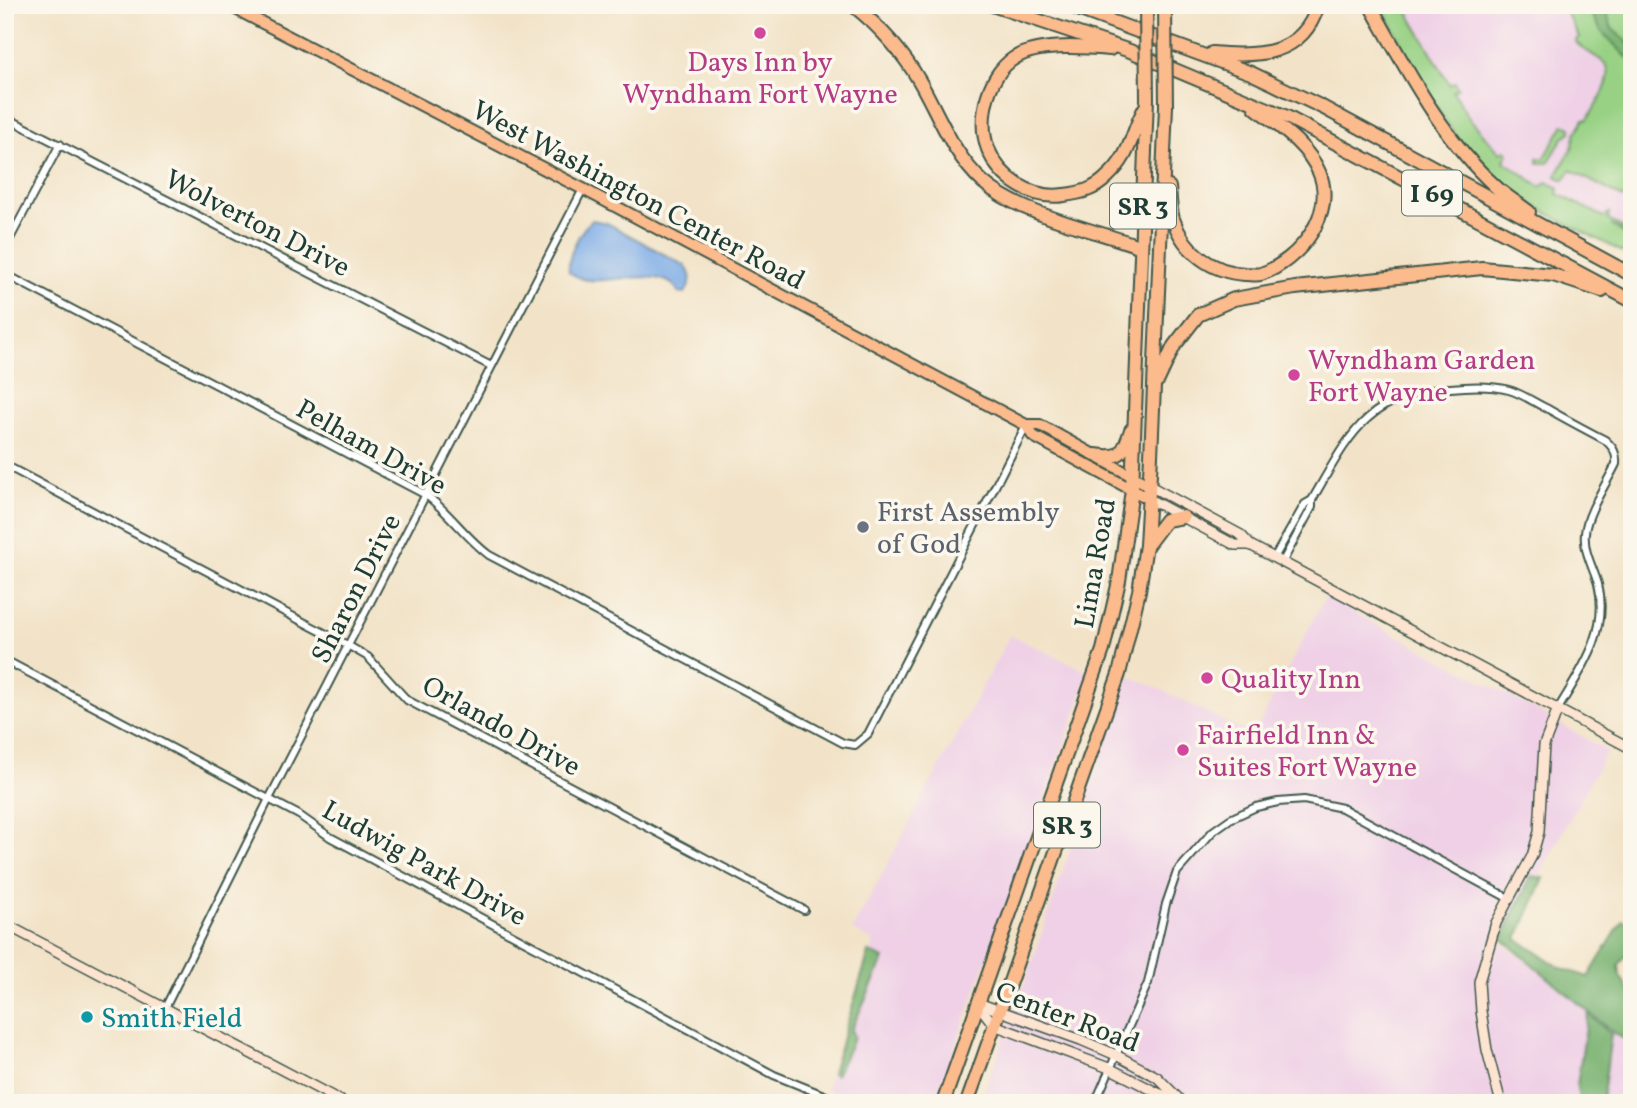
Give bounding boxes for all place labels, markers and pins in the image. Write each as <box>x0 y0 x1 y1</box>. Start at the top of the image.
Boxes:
marker: Days Inn by Wyndham Fort Wayne <box>752 25 768 41</box>
place label: Days Inn by Wyndham Fort Wayne <box>622 44 898 115</box>
place label: Wyndham Garden Fort Wayne <box>1308 342 1536 413</box>
marker: Wyndham Garden Fort Wayne <box>1286 367 1302 383</box>
place label: First Assembly of God <box>877 494 1060 565</box>
marker: First Assembly of God <box>855 519 871 535</box>
place label: Quality Inn <box>1221 661 1361 700</box>
marker: Quality Inn <box>1199 670 1215 686</box>
place label: Fairfield Inn & Suites Fort Wayne <box>1197 717 1417 788</box>
marker: Fairfield Inn & Suites Fort Wayne <box>1175 742 1191 758</box>
place label: Smith Field <box>101 1000 243 1039</box>
marker: Smith Field <box>79 1009 95 1025</box>

